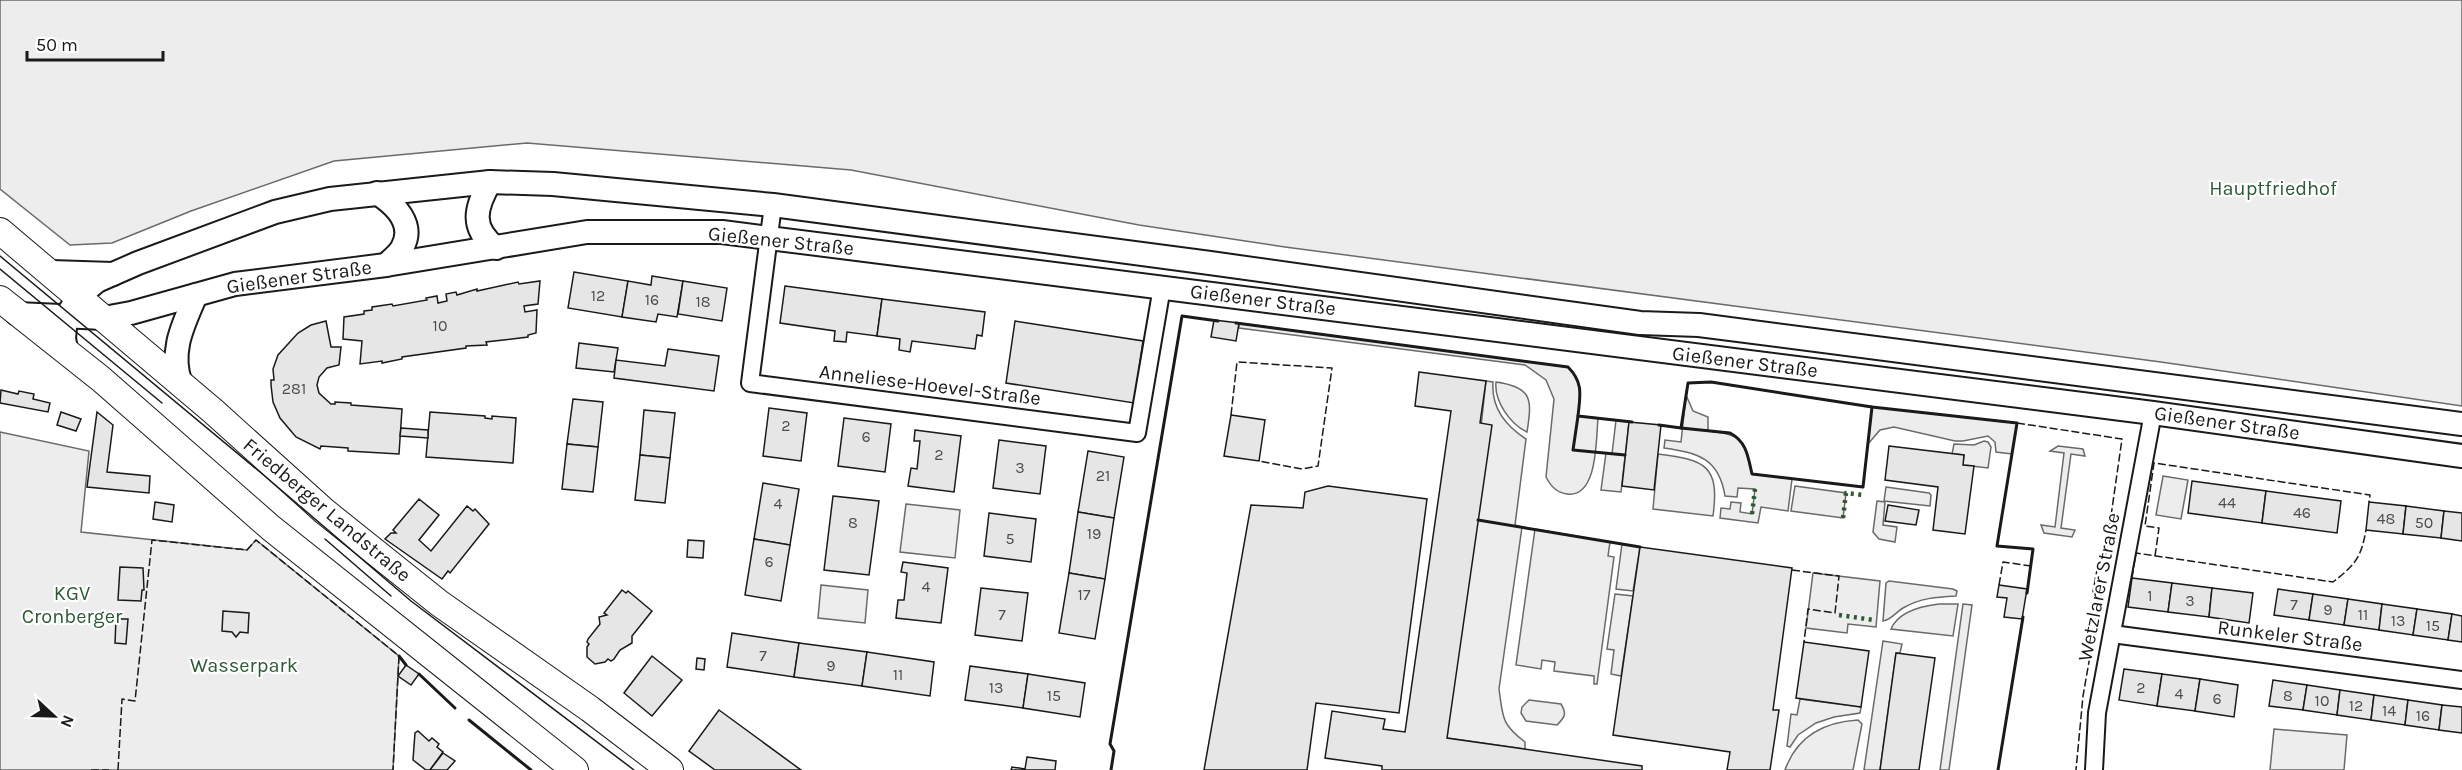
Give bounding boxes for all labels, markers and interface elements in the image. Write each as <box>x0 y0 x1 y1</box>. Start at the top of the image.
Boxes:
scale bar <box>27 24 164 62</box>
text: 50 m <box>36 34 78 56</box>
park label: Hauptfriedhof <box>2209 177 2337 200</box>
street label: Gießener Straße <box>707 222 855 260</box>
street label: Gießener Straße <box>225 255 373 299</box>
street label: Gießener Straße <box>1189 280 1337 320</box>
house number: 12 <box>591 286 605 305</box>
house number: 16 <box>645 290 659 309</box>
house number: 18 <box>695 292 711 311</box>
house number: 10 <box>433 316 447 335</box>
street label: Gießener Straße <box>1671 342 1819 382</box>
street label: Anneliese-Hoevel-Straße <box>818 360 1042 410</box>
house number: 281 <box>282 379 306 398</box>
street label: Gießener Straße <box>2153 401 2301 445</box>
house number: 2 <box>781 416 791 435</box>
house number: 6 <box>861 427 871 446</box>
street label: Friedberger Landstraße <box>239 433 415 587</box>
house number: 2 <box>934 445 944 464</box>
house number: 3 <box>1015 458 1025 477</box>
house number: 21 <box>1096 466 1110 485</box>
house number: 44 <box>2218 493 2236 512</box>
house number: 4 <box>774 494 783 513</box>
house number: 46 <box>2293 503 2311 522</box>
house number: 48 <box>2377 509 2395 528</box>
street label: Wetzlarer Straße <box>2073 511 2125 663</box>
house number: 8 <box>848 513 858 532</box>
house number: 50 <box>2415 513 2433 532</box>
house number: 19 <box>1087 524 1101 543</box>
house number: 5 <box>1005 529 1015 548</box>
house number: 6 <box>764 552 774 571</box>
house number: 4 <box>922 577 931 596</box>
park label: KGV Cronberger <box>22 582 123 628</box>
house number: 17 <box>1078 585 1091 604</box>
house number: 1 <box>2147 586 2153 605</box>
house number: 3 <box>2185 591 2195 610</box>
house number: 7 <box>2290 595 2298 614</box>
house number: 9 <box>2323 600 2333 619</box>
house number: 7 <box>998 605 1006 624</box>
house number: 11 <box>2358 605 2368 624</box>
house number: 13 <box>2391 611 2405 630</box>
street label: Runkeler Straße <box>2216 616 2364 656</box>
house number: 15 <box>2426 616 2440 635</box>
house number: 7 <box>759 646 767 665</box>
park label: Wasserpark <box>190 654 298 677</box>
house number: 9 <box>826 656 836 675</box>
house number: 11 <box>893 665 903 684</box>
house number: 13 <box>989 678 1003 697</box>
house number: 2 <box>2136 678 2146 697</box>
house number: 4 <box>2175 684 2184 703</box>
north arrow <box>24 686 84 746</box>
house number: 15 <box>1047 686 1061 705</box>
house number: 8 <box>2283 686 2293 705</box>
house number: 6 <box>2212 689 2222 708</box>
house number: 10 <box>2315 691 2329 710</box>
house number: 12 <box>2349 696 2363 715</box>
house number: 14 <box>2382 701 2396 720</box>
house number: 16 <box>2416 706 2430 725</box>
text: N <box>56 713 78 730</box>

